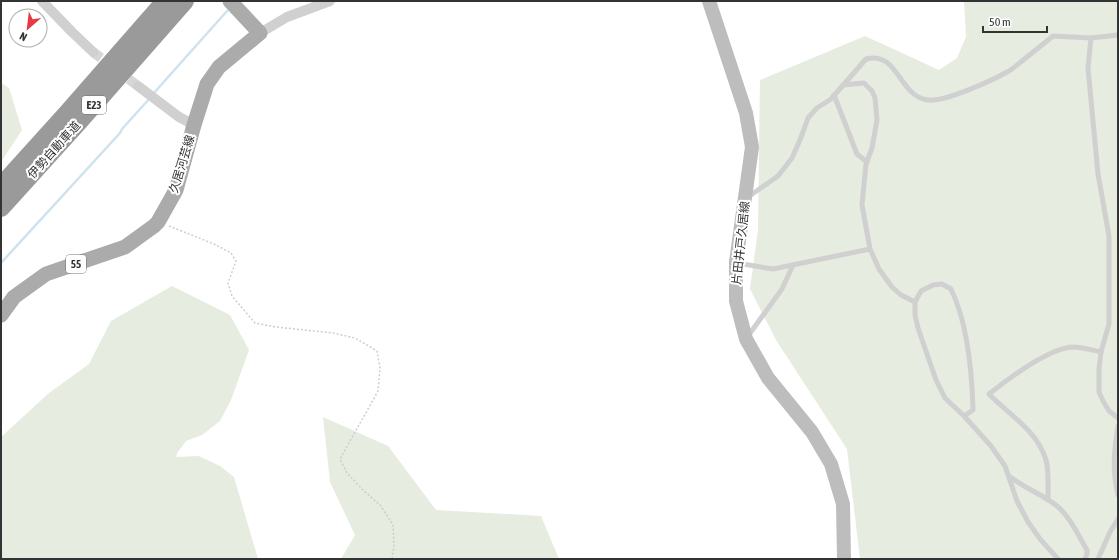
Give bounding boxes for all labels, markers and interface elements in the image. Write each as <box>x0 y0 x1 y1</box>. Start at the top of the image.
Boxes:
north arrow <box>8 8 48 48</box>
scale bar <box>983 8 1047 34</box>
text: 50 m <box>989 15 1011 29</box>
text: N <box>18 30 29 44</box>
road number: E23 <box>82 96 106 114</box>
street label: 伊勢自動車道 <box>25 119 83 181</box>
street label: 久居河芸線 <box>167 133 197 195</box>
street label: 片田井戸久居線 <box>730 200 752 286</box>
road number: 55 <box>66 255 86 273</box>

